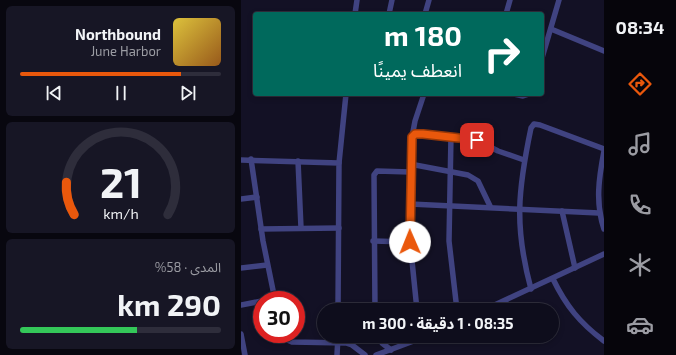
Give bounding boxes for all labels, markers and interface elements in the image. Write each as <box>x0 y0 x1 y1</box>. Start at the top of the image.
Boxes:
text: 08:34 <box>616 16 664 38</box>
text: 180 m <box>384 18 462 52</box>
text: Northbound <box>75 25 161 43</box>
icon: right <box>476 28 528 80</box>
text: June Harbor <box>91 43 161 59</box>
text: انعطف يمينًا <box>373 59 462 81</box>
icon: directions <box>626 70 654 98</box>
icon: previous <box>43 82 65 104</box>
icon: pause <box>110 82 132 104</box>
icon: next <box>177 82 199 104</box>
pin <box>460 123 494 157</box>
icon: arrive <box>466 129 488 151</box>
icon: music <box>626 130 654 158</box>
text: 21 <box>99 156 142 206</box>
icon: phone <box>626 191 654 219</box>
text: km/h <box>103 205 138 222</box>
position arrow <box>389 221 431 263</box>
icon: climate <box>626 251 654 279</box>
text: المدى · 58% <box>155 259 221 275</box>
text: 290 km <box>117 286 221 322</box>
speed limit sign: 30 <box>253 291 305 343</box>
icon: car <box>626 311 654 339</box>
text: 08:35 · 1 دقيقة · 300 m <box>362 314 514 332</box>

